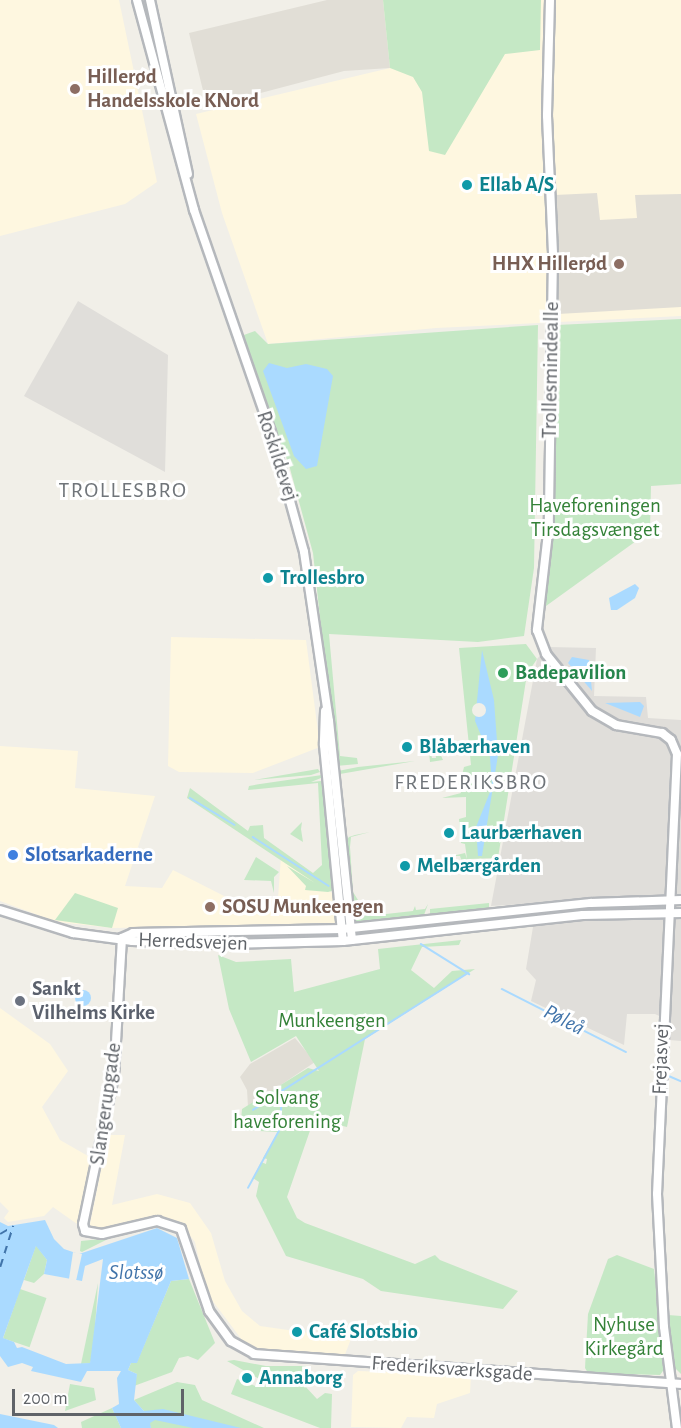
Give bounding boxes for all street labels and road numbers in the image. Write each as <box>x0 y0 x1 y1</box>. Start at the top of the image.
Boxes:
street label: Trollesmindealle <box>537 301 565 439</box>
street label: Roskildevej <box>251 408 303 504</box>
street label: Herredsvejen <box>138 927 248 957</box>
street label: Frejasvej <box>647 1023 675 1095</box>
street label: Slangerupgade <box>85 1041 127 1167</box>
street label: Frederiksværksgade <box>370 1351 534 1387</box>

